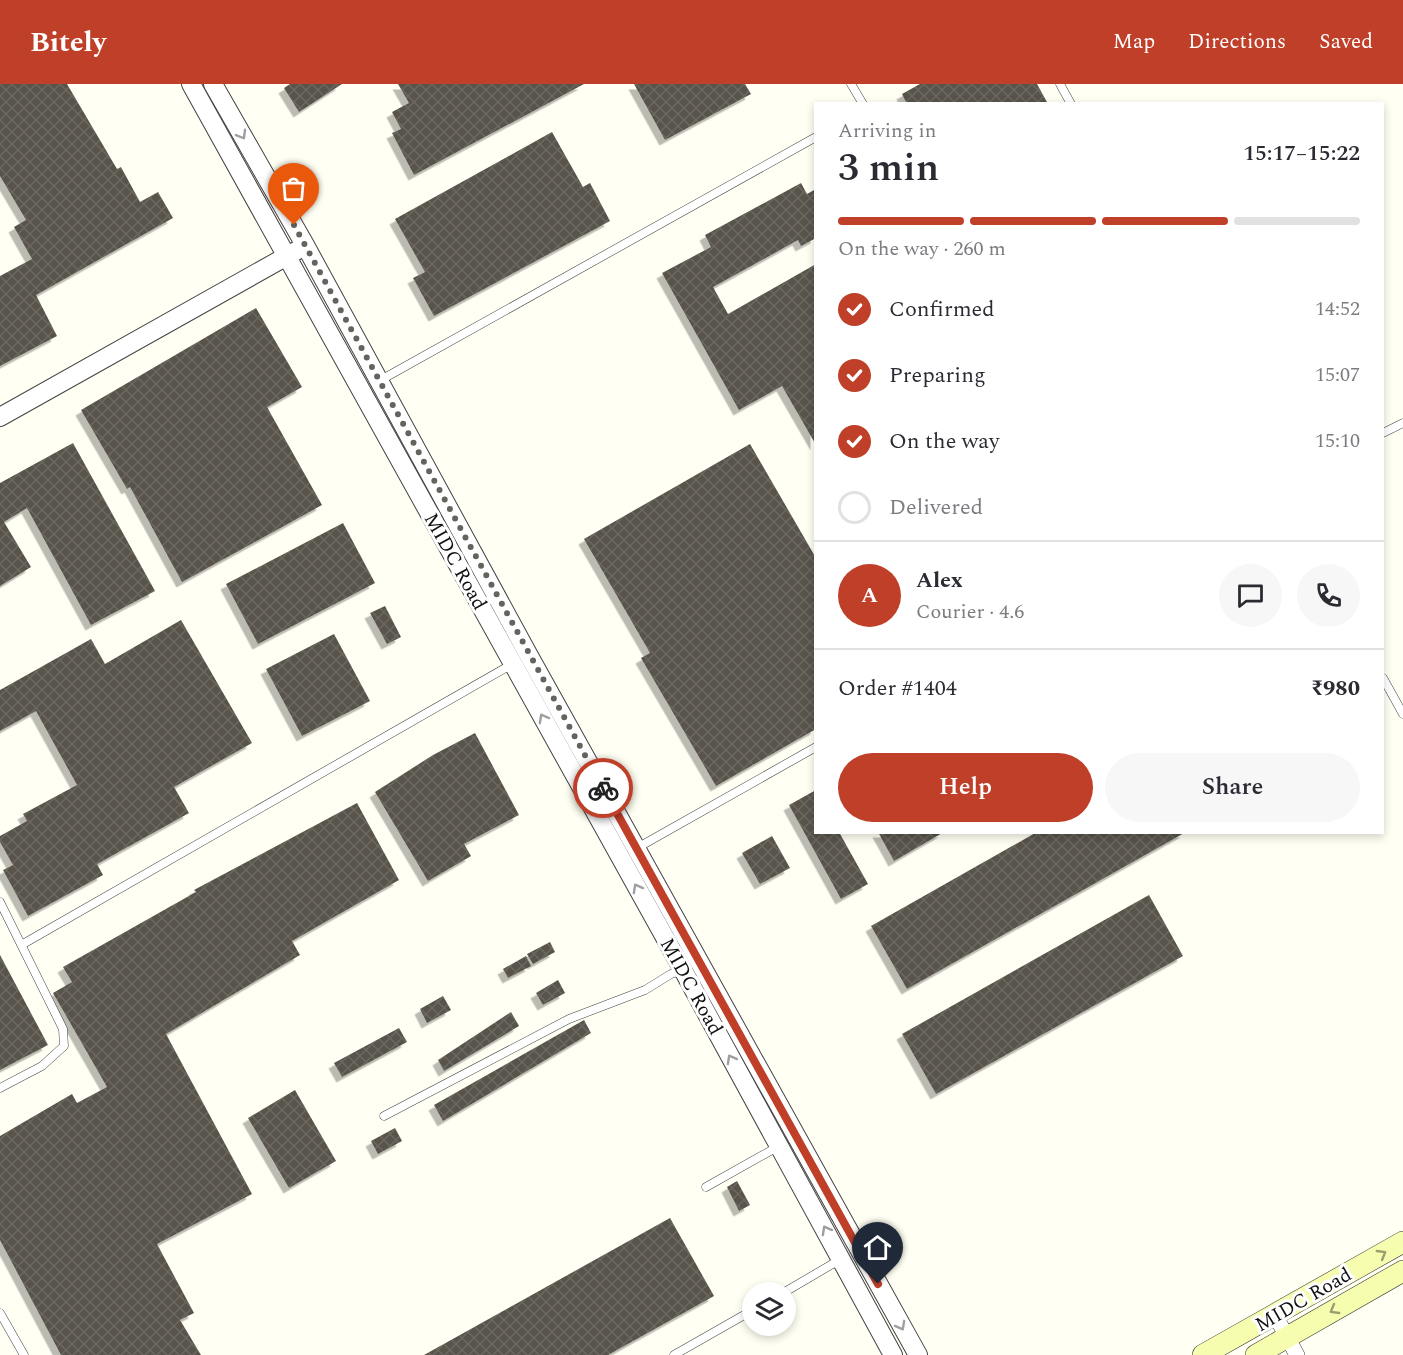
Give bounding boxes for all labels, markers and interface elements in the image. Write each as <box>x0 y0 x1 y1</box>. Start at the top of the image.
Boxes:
text: Bitely <box>30 21 106 64</box>
text: Map <box>1113 26 1155 58</box>
text: Directions <box>1188 26 1286 58</box>
text: Saved <box>1319 26 1373 58</box>
text: Arriving in <box>838 116 936 146</box>
one-way arrow <box>235 129 246 139</box>
text: 15:17–15:22 <box>1243 137 1360 170</box>
text: 3 min <box>838 139 939 198</box>
pin <box>268 163 319 225</box>
icon: bag <box>277 172 310 205</box>
text: On the way · 260 m <box>838 234 1006 264</box>
icon: check <box>838 293 871 326</box>
text: Confirmed <box>889 293 995 326</box>
text: 14:52 <box>1315 294 1360 324</box>
icon: check <box>838 359 871 392</box>
text: Preparing <box>889 359 986 392</box>
text: 15:07 <box>1315 360 1360 390</box>
icon: check <box>838 425 871 458</box>
text: On the way <box>889 425 1000 458</box>
text: 15:10 <box>1315 426 1360 456</box>
text: Delivered <box>889 491 983 524</box>
street label: MIDC Road <box>416 507 494 616</box>
text: Alex <box>916 564 963 597</box>
button: chat <box>1219 564 1282 627</box>
button: phone <box>1297 564 1360 627</box>
text: A <box>861 579 878 612</box>
text: Courier · 4.6 <box>916 597 1024 627</box>
text: Order #1404 <box>838 672 957 705</box>
text: ₹980 <box>1311 672 1360 705</box>
one-way arrow <box>538 714 550 724</box>
button: Help <box>838 753 1093 822</box>
button: Share <box>1105 753 1360 822</box>
courier <box>573 758 633 818</box>
icon: bike <box>587 772 620 805</box>
one-way arrow <box>633 884 645 894</box>
street label: MIDC Road <box>652 932 730 1041</box>
one-way arrow <box>727 1055 738 1065</box>
pin <box>852 1222 903 1284</box>
one-way arrow <box>822 1225 833 1236</box>
icon: home <box>861 1231 894 1264</box>
one-way arrow <box>1376 1250 1386 1261</box>
street label: MIDC Road <box>1250 1260 1357 1340</box>
map controls <box>742 1282 796 1336</box>
button: layers <box>742 1282 796 1336</box>
one-way arrow <box>1330 1303 1340 1314</box>
one-way arrow <box>894 1320 906 1330</box>

